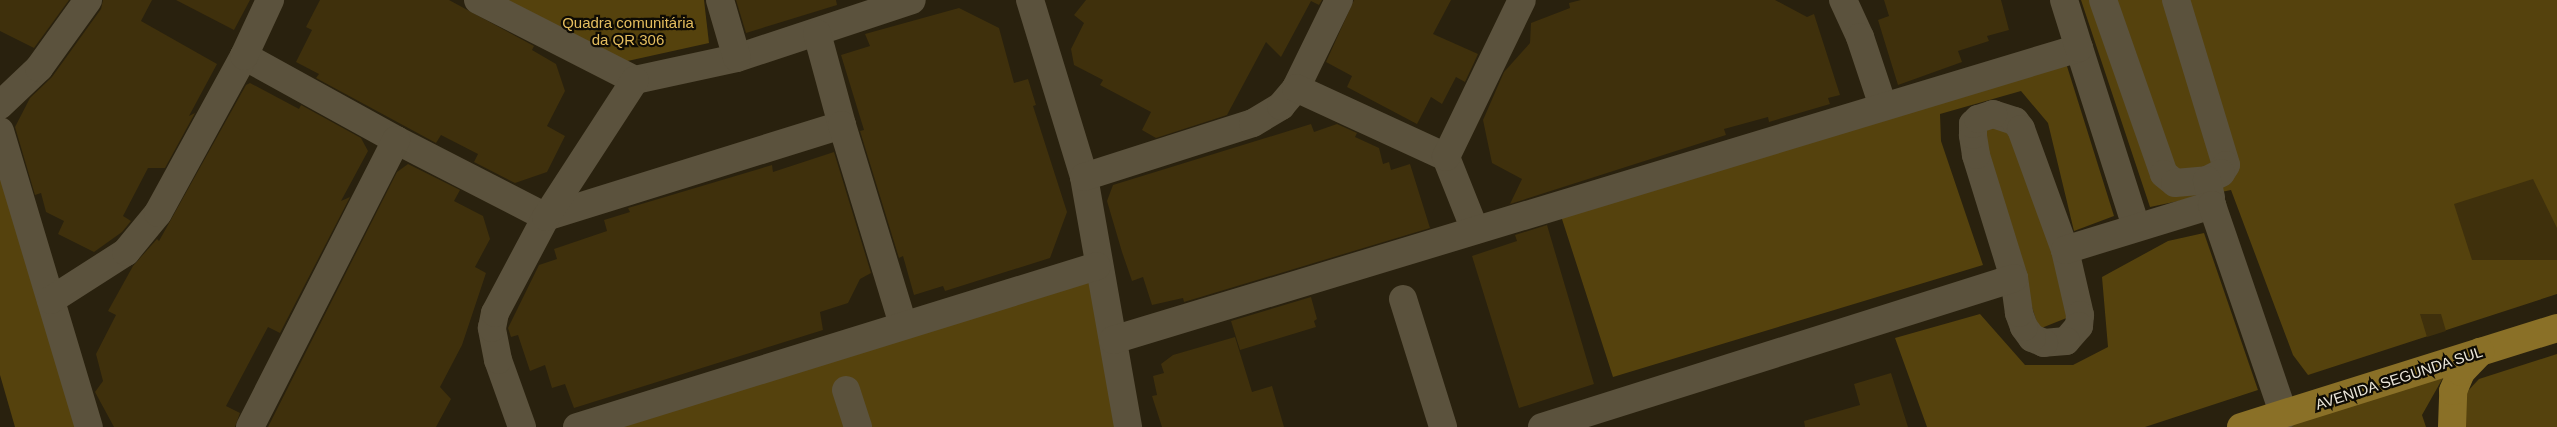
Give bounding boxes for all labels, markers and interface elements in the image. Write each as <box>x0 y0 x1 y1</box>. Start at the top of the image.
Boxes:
park label: Quadra comunitária da QR 306 <box>562 13 694 48</box>
street label: AVENIDA SEGUNDA SUL <box>2312 342 2486 414</box>

